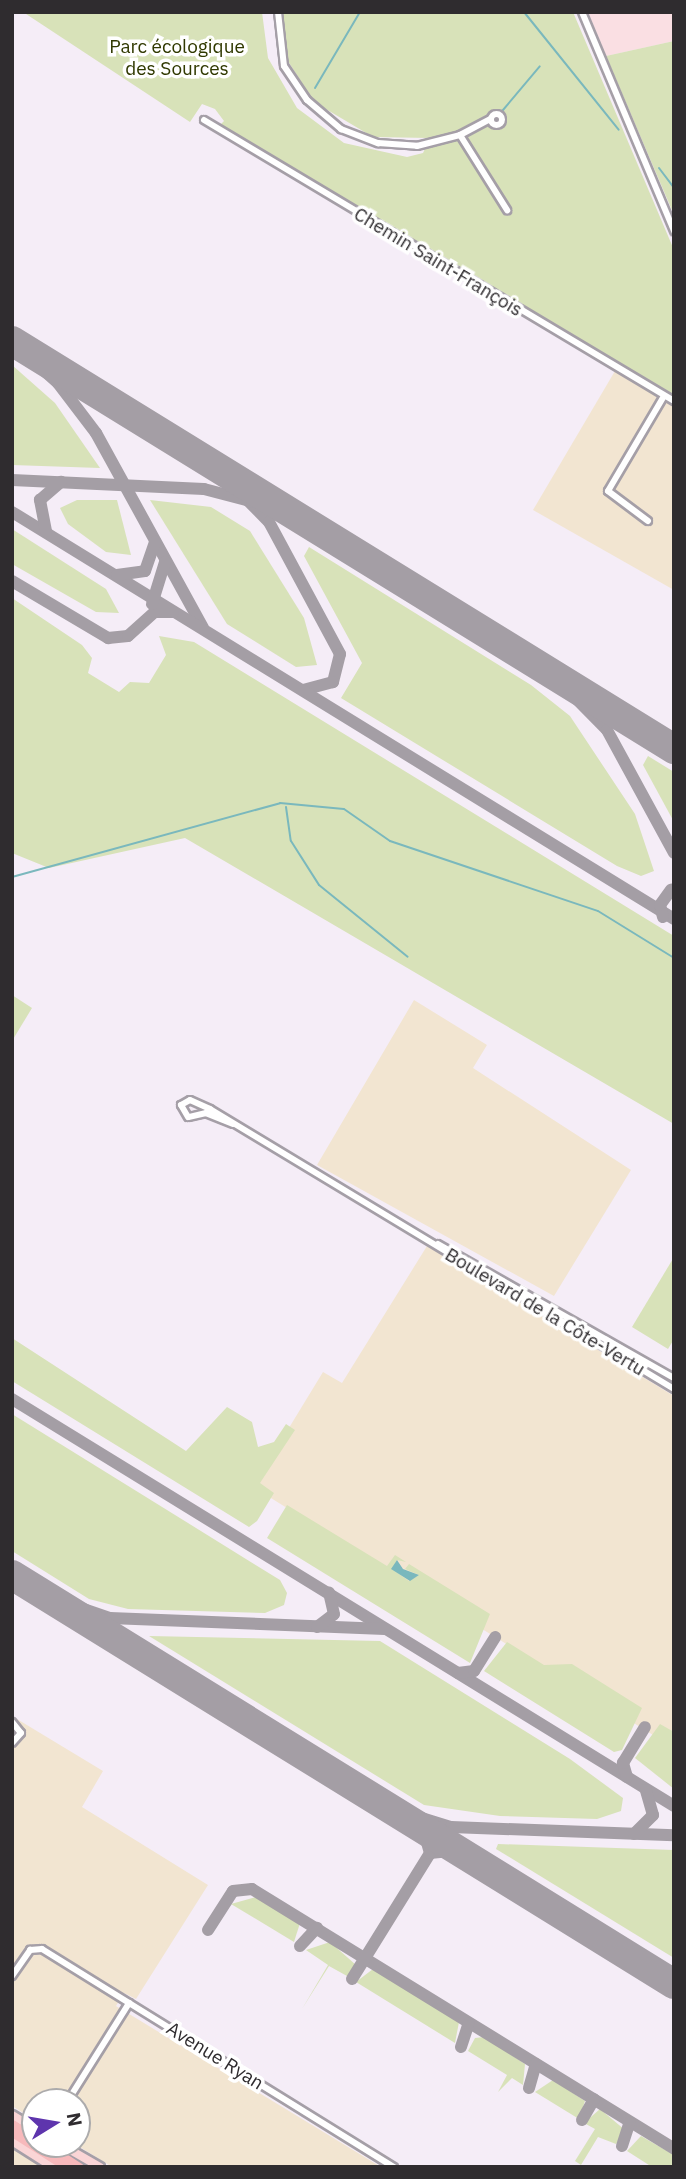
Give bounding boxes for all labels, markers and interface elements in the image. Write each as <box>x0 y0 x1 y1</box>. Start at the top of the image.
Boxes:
park label: Parc écologique des Sources <box>109 36 245 80</box>
street label: Chemin Saint-François <box>350 203 526 321</box>
street label: Boulevard de la Côte-Vertu <box>441 1243 649 1381</box>
street label: Avenue Ryan <box>162 2017 268 2095</box>
north arrow <box>21 2088 91 2158</box>
text: N <box>62 2110 88 2128</box>

